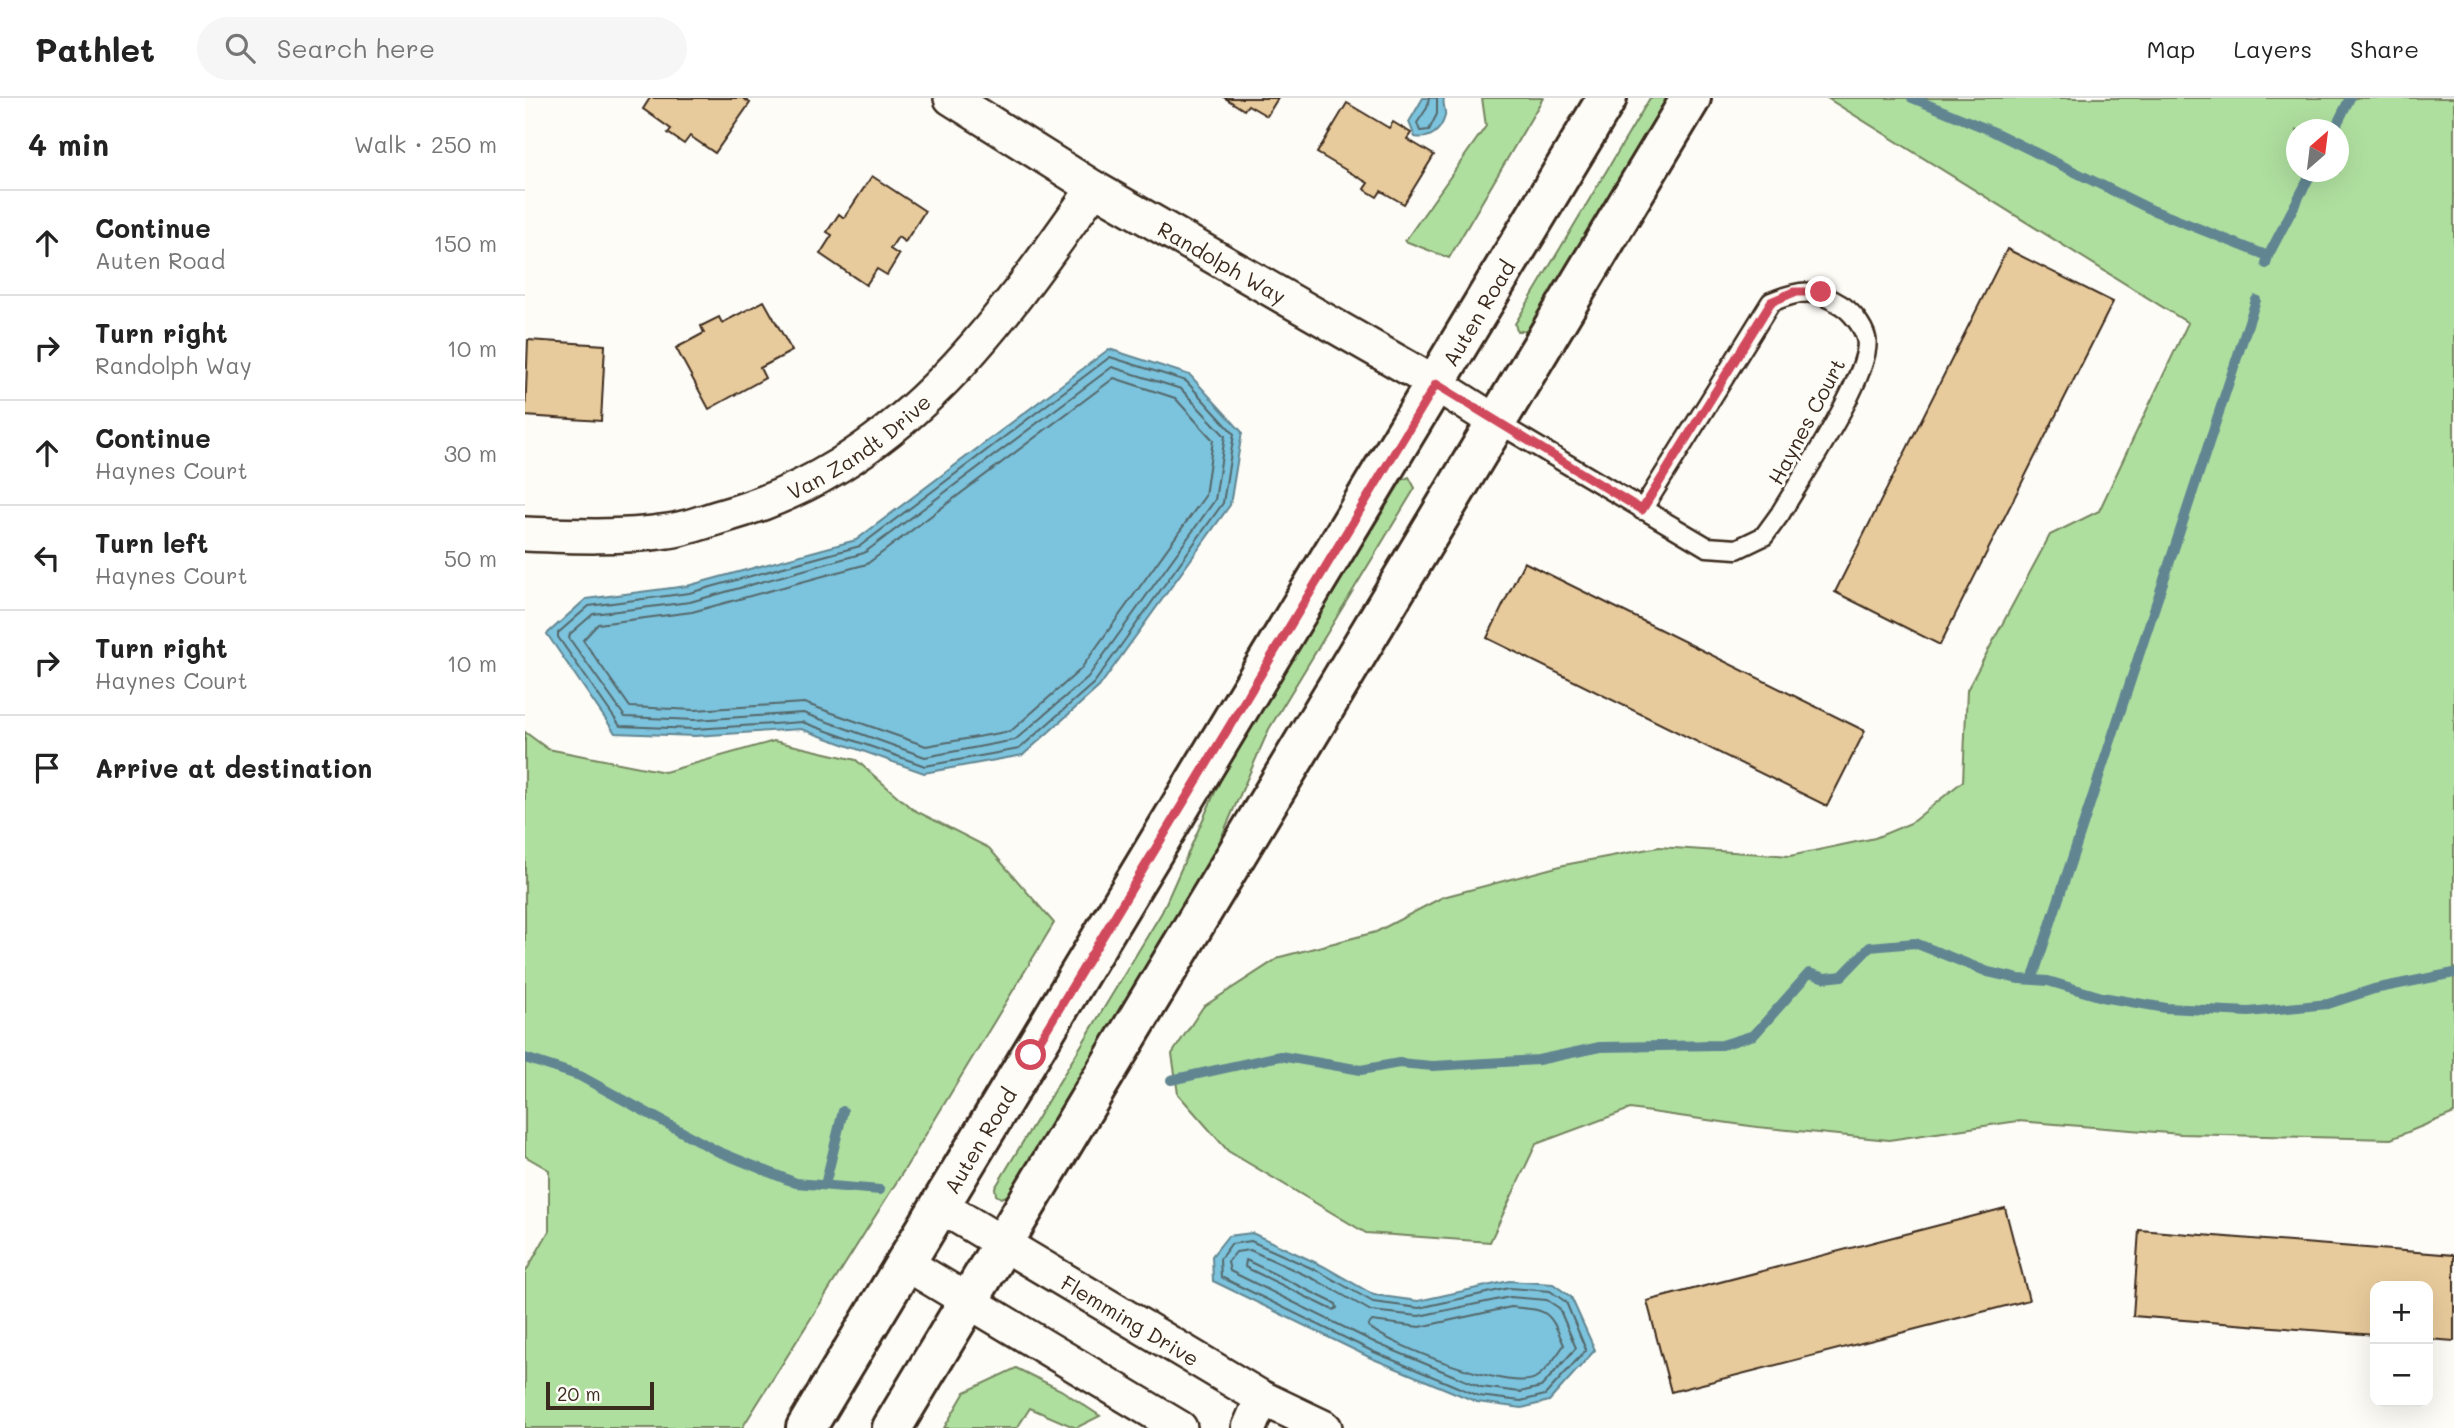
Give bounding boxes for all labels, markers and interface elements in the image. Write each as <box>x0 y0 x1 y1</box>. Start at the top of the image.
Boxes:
search box <box>197 17 687 80</box>
text: Pathlet <box>35 27 155 70</box>
icon: search <box>221 29 259 67</box>
text: Search here <box>277 31 435 65</box>
text: Map <box>2147 33 2195 64</box>
text: Layers <box>2233 33 2312 64</box>
text: Share <box>2350 33 2419 64</box>
north arrow <box>2286 119 2349 182</box>
text: 4 min <box>28 124 109 164</box>
text: Walk · 250 m <box>354 129 497 159</box>
text: Continue <box>95 211 211 245</box>
street label: Randolph Way <box>1154 214 1291 309</box>
icon: ahead <box>28 224 66 262</box>
text: 150 m <box>433 228 497 258</box>
text: Auten Road <box>95 245 225 275</box>
street label: Auten Road <box>1435 255 1520 371</box>
route end <box>1805 276 1836 307</box>
text: Turn right <box>95 316 228 350</box>
icon: right <box>28 329 66 367</box>
text: 10 m <box>447 333 497 363</box>
text: Randolph Way <box>95 350 252 380</box>
street label: Haynes Court <box>1761 353 1851 489</box>
street label: Van Zandt Drive <box>782 387 936 505</box>
text: Continue <box>95 421 211 455</box>
icon: ahead <box>28 434 66 472</box>
text: 30 m <box>444 438 497 468</box>
text: Haynes Court <box>95 455 248 485</box>
text: Turn left <box>95 526 208 560</box>
icon: left <box>28 539 66 577</box>
text: 50 m <box>444 543 497 573</box>
text: Haynes Court <box>95 560 248 590</box>
text: Turn right <box>95 631 228 665</box>
icon: right <box>28 644 66 682</box>
text: 10 m <box>447 648 497 678</box>
text: Haynes Court <box>95 665 248 695</box>
icon: arrive <box>28 749 66 787</box>
text: Arrive at destination <box>95 751 372 785</box>
route start <box>1015 1039 1046 1070</box>
street label: Auten Road <box>937 1082 1022 1198</box>
street label: Flemming Drive <box>1057 1268 1205 1371</box>
map controls <box>2370 1281 2433 1407</box>
button: + <box>2370 1281 2433 1344</box>
button: − <box>2370 1344 2433 1407</box>
scale bar <box>546 1379 655 1411</box>
text: 20 m <box>557 1381 601 1406</box>

